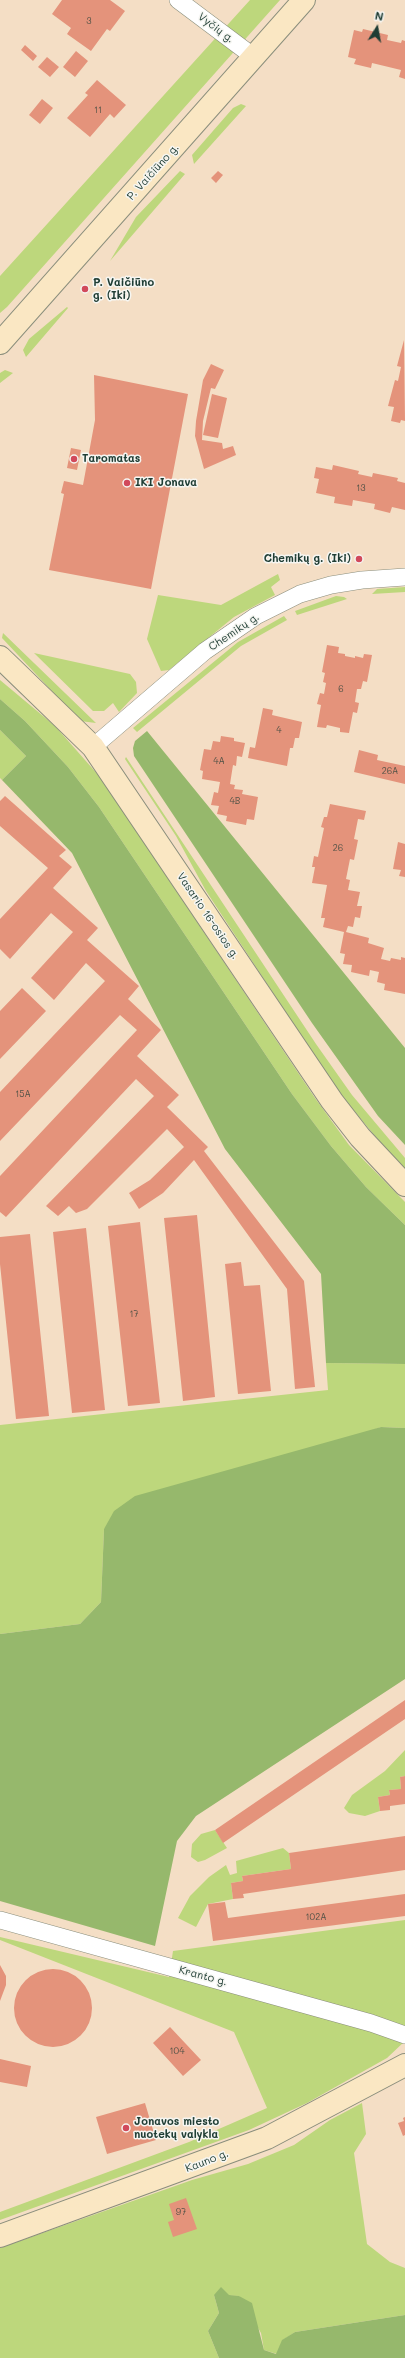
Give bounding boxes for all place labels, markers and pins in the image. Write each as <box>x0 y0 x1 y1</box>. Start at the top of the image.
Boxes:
place label: P. Vaičiūno g. (Iki) <box>93 276 154 302</box>
marker: P. Vaičiūno g. (Iki) <box>80 284 90 294</box>
place label: Taromatas <box>82 452 140 466</box>
marker: Taromatas <box>69 454 79 464</box>
place label: IKI Jonava <box>135 476 197 490</box>
marker: IKI Jonava <box>122 478 132 488</box>
place label: Chemikų g. (Iki) <box>264 552 351 566</box>
marker: Chemikų g. (Iki) <box>354 554 364 564</box>
place label: Jonavos miesto nuotekų valykla <box>134 2115 219 2141</box>
marker: Jonavos miesto nuotekų valykla <box>121 2123 131 2133</box>

